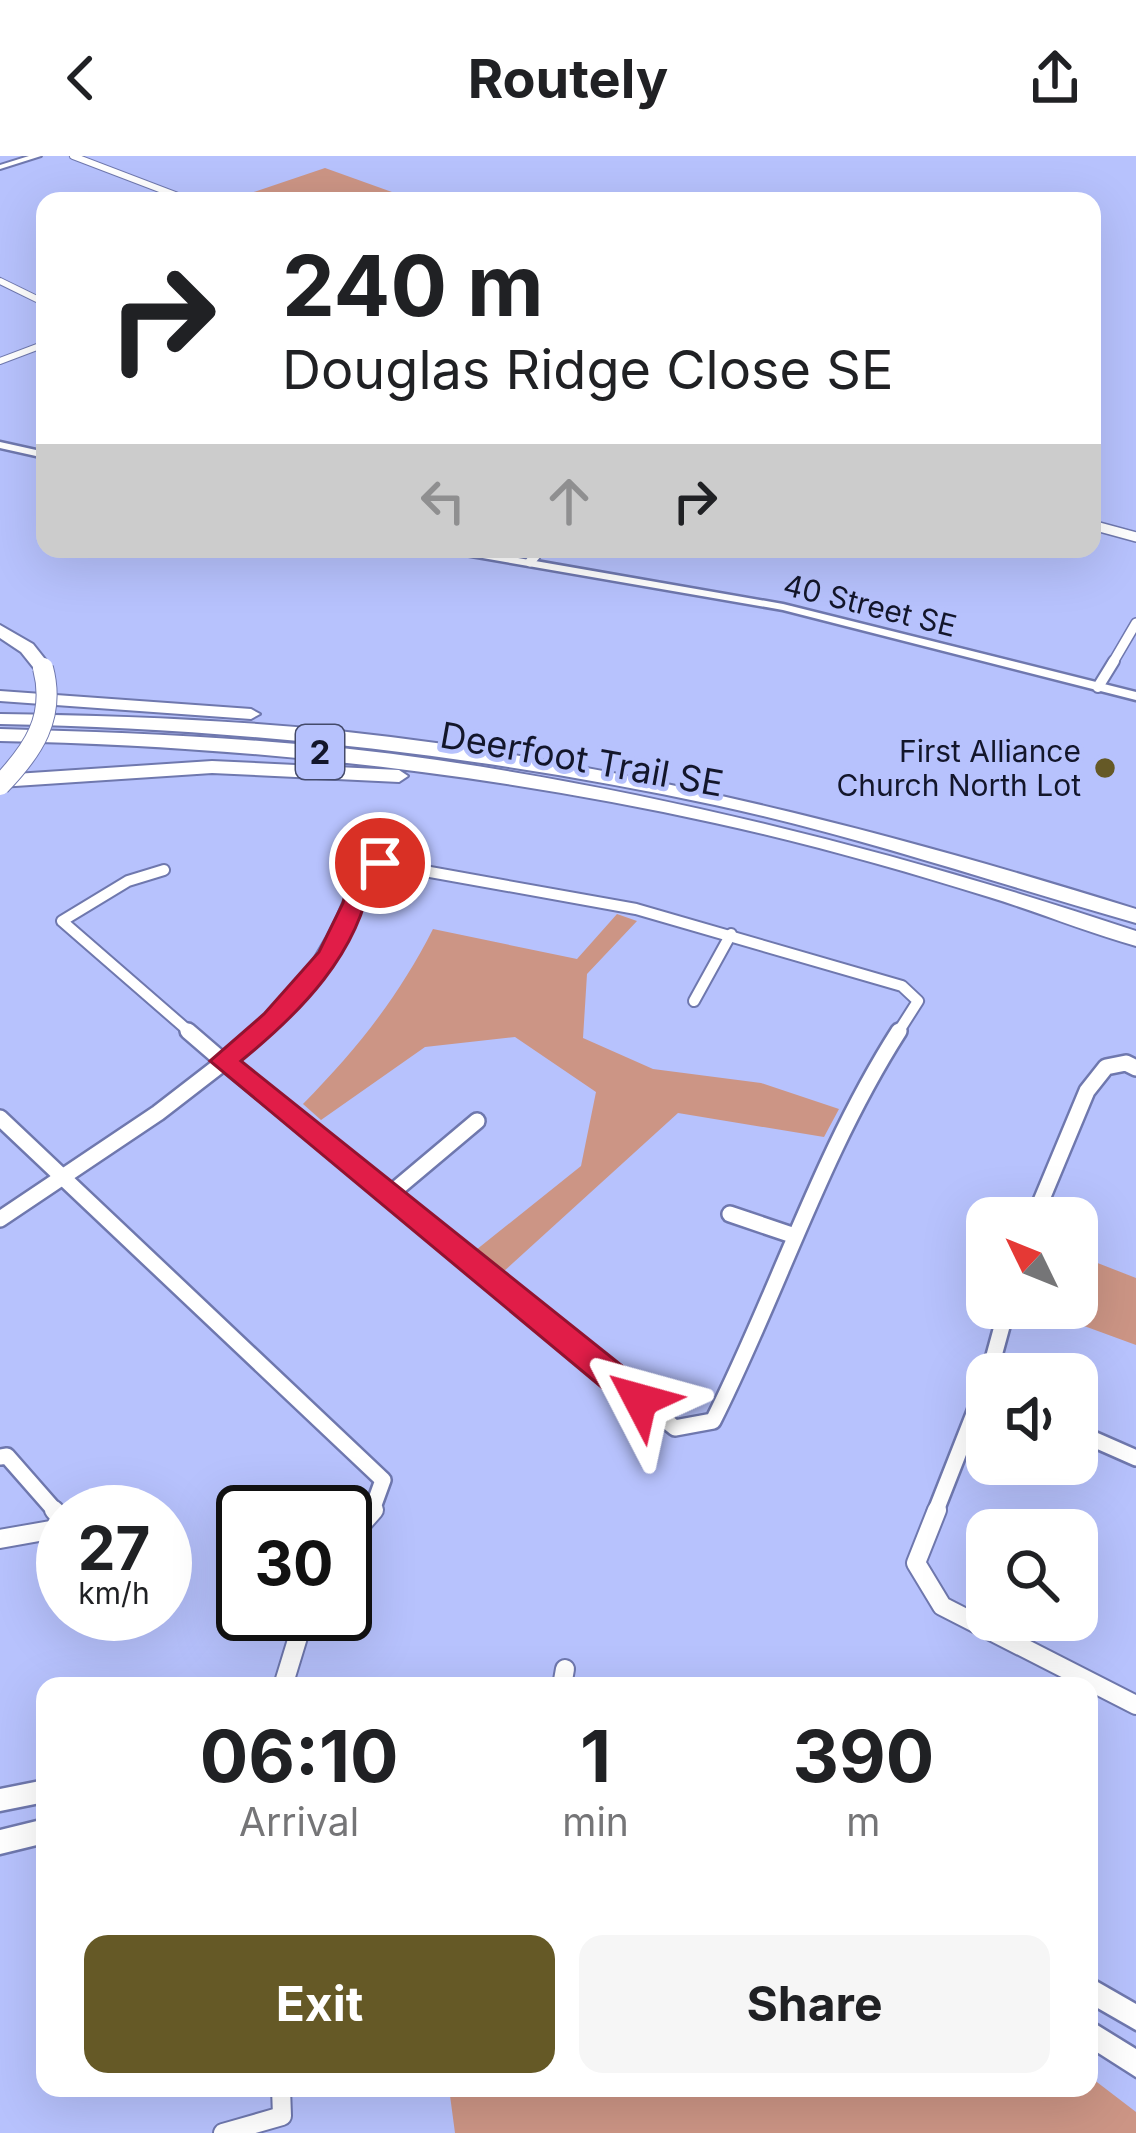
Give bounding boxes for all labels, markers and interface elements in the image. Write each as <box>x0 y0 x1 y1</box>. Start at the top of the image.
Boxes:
icon: back <box>48 45 114 111</box>
icon: share <box>1022 45 1088 111</box>
text: Routely <box>468 46 668 111</box>
text: 240 m <box>282 235 544 336</box>
icon: right <box>84 240 240 396</box>
text: Douglas Ridge Close SE <box>282 337 893 402</box>
icon: left <box>410 468 476 534</box>
icon: ahead <box>536 468 602 534</box>
icon: right <box>662 468 728 534</box>
street label: 40 Street SE <box>780 566 960 644</box>
street label: Deerfoot Trail SE <box>437 712 727 806</box>
road number: 2 <box>296 725 344 779</box>
place label: First Alliance Church North Lot <box>836 733 1081 803</box>
marker: First Alliance Church North Lot <box>1092 755 1118 781</box>
pin <box>329 812 431 914</box>
icon: arrive <box>347 830 413 896</box>
north arrow <box>966 1197 1098 1329</box>
map controls <box>966 1197 1098 1641</box>
position arrow <box>577 1337 703 1463</box>
button: sound <box>966 1353 1098 1485</box>
speed limit sign: 30 <box>216 1485 372 1641</box>
button: search <box>966 1509 1098 1641</box>
text: 27 <box>78 1512 150 1584</box>
text: km/h <box>78 1575 150 1611</box>
text: 06:10 <box>200 1712 399 1799</box>
text: 1 <box>580 1712 611 1799</box>
text: 390 <box>793 1712 934 1799</box>
text: Arrival <box>239 1798 359 1845</box>
text: min <box>562 1798 629 1845</box>
text: m <box>846 1798 881 1845</box>
button: Exit <box>84 1935 555 2073</box>
button: Share <box>579 1935 1050 2073</box>

